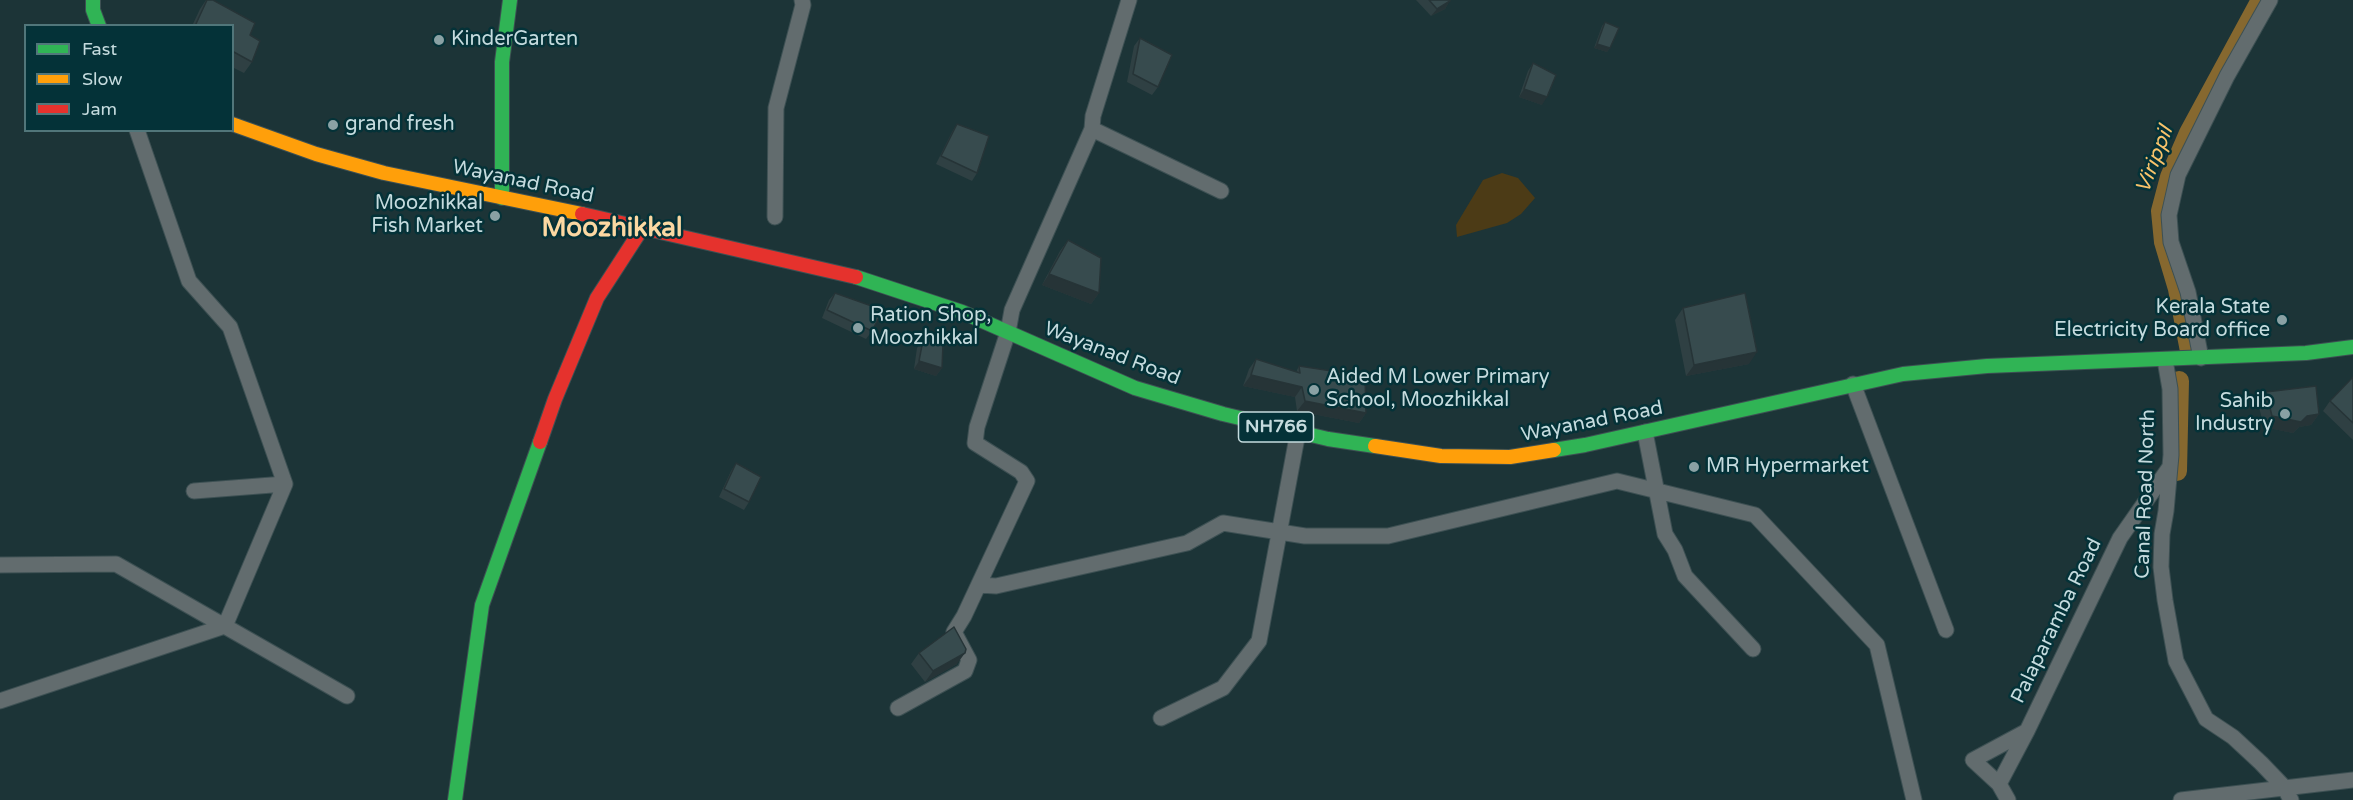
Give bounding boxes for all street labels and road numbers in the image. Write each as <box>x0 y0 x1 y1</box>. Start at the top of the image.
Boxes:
street label: Wayanad Road <box>450 155 596 209</box>
street label: Wayanad Road <box>1041 317 1183 391</box>
street label: Wayanad Road <box>1519 396 1665 448</box>
street label: Canal Road North <box>2131 409 2161 579</box>
road number: NH766 <box>1238 412 1314 442</box>
street label: Palaparamba Road <box>2007 534 2107 708</box>

